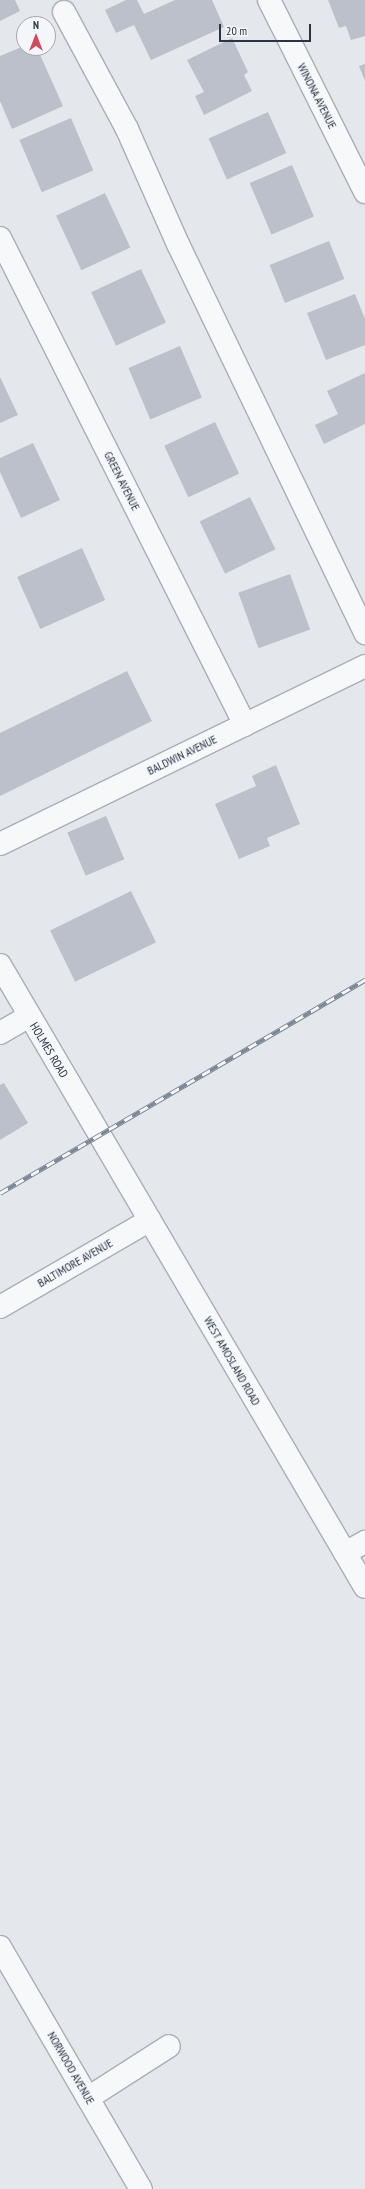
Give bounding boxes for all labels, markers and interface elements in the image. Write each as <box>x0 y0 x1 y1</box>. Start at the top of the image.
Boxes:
north arrow <box>16 16 56 56</box>
scale bar <box>221 16 313 42</box>
text: N <box>33 18 39 32</box>
text: 20 m <box>226 23 247 38</box>
street label: WINONA AVENUE <box>294 61 340 131</box>
street label: GREEN AVENUE <box>101 449 143 513</box>
street label: BALDWIN AVENUE <box>145 732 219 778</box>
street label: HOLMES ROAD <box>27 1020 71 1080</box>
street label: BALTIMORE AVENUE <box>35 1236 115 1290</box>
street label: WEST AMOSLAND ROAD <box>200 1314 264 1408</box>
street label: NORWOOD AVENUE <box>44 2029 98 2107</box>

